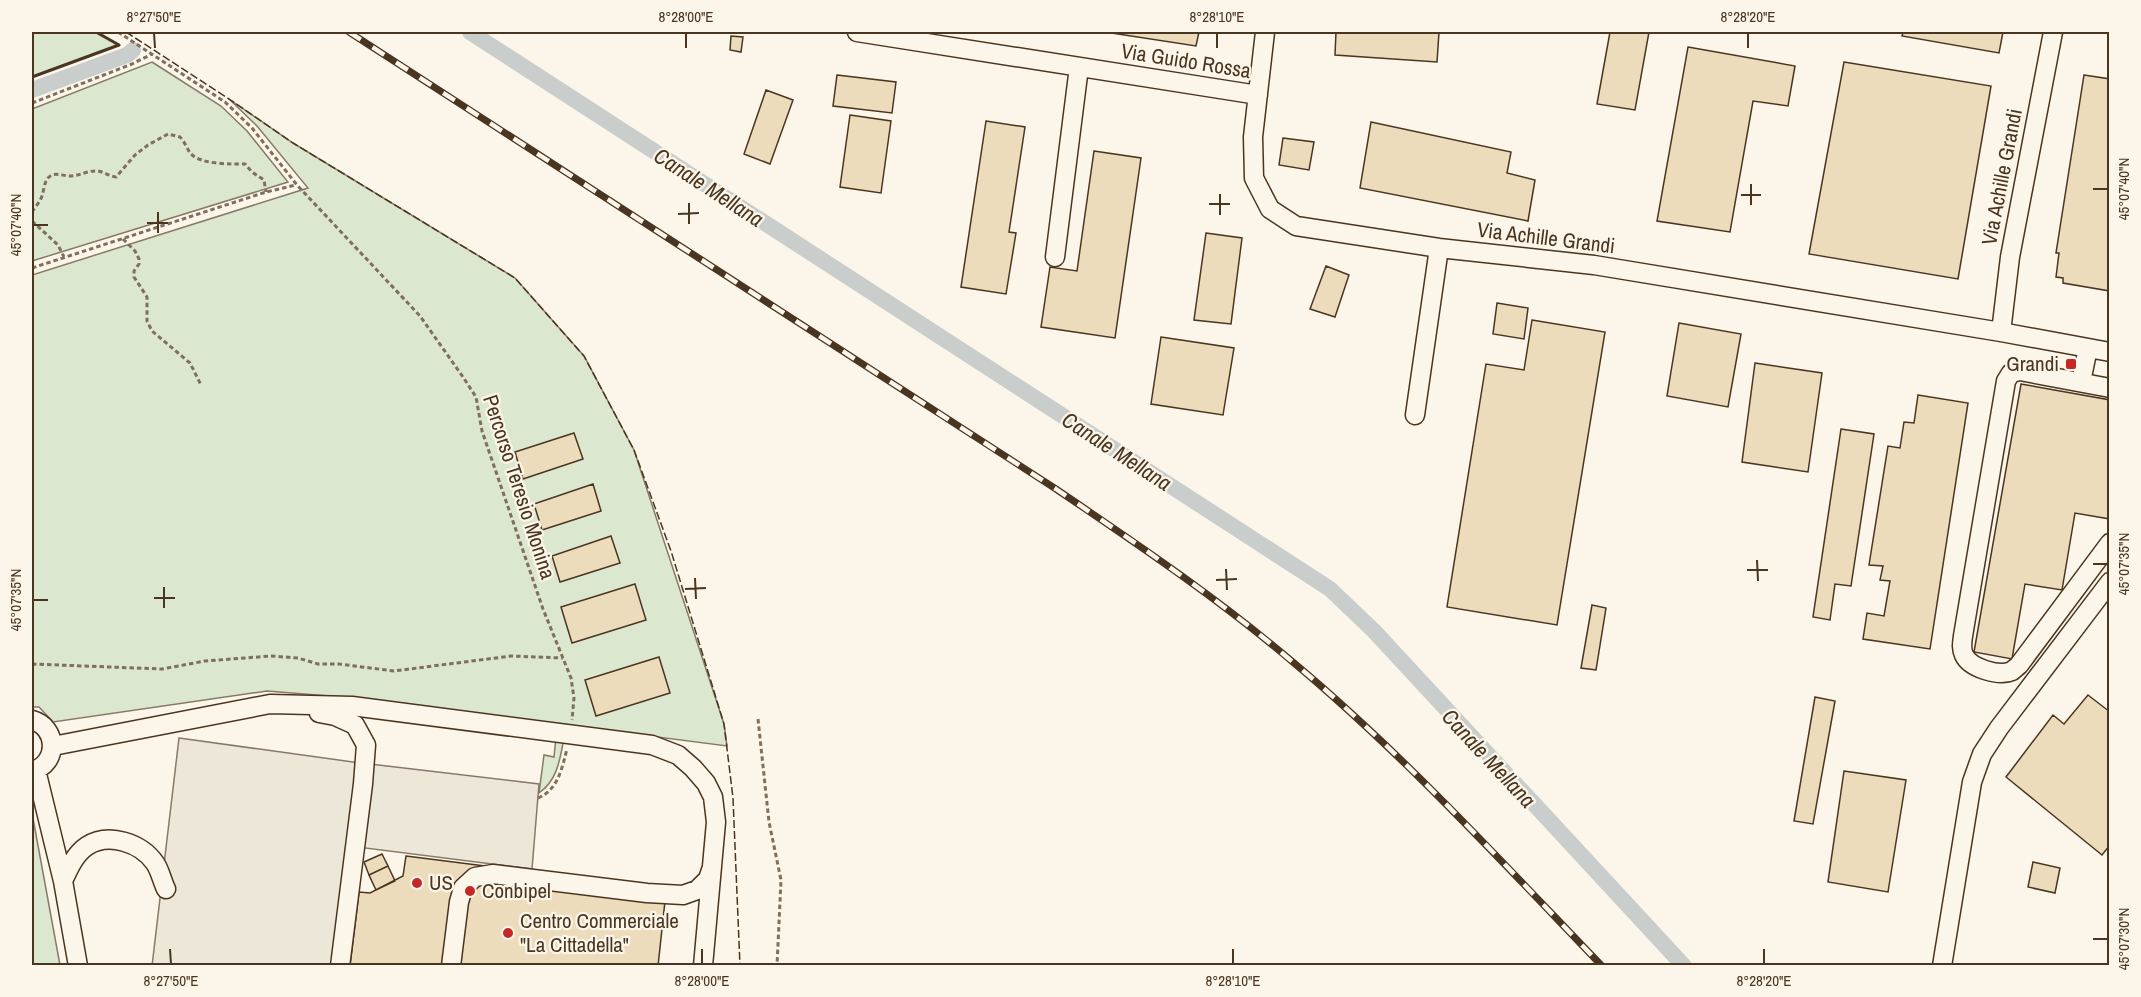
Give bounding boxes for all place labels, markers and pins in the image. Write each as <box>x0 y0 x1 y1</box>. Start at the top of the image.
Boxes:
place label: Grandi <box>2006 349 2059 378</box>
marker: Grandi <box>2064 357 2078 371</box>
place label: US <box>429 868 453 897</box>
marker: US <box>410 876 424 890</box>
place label: Conbipel <box>482 876 551 905</box>
marker: Conbipel <box>463 884 477 898</box>
place label: Centro Commerciale "La Cittadella" <box>520 906 679 959</box>
marker: Centro Commerciale "La Cittadella" <box>501 926 515 940</box>

